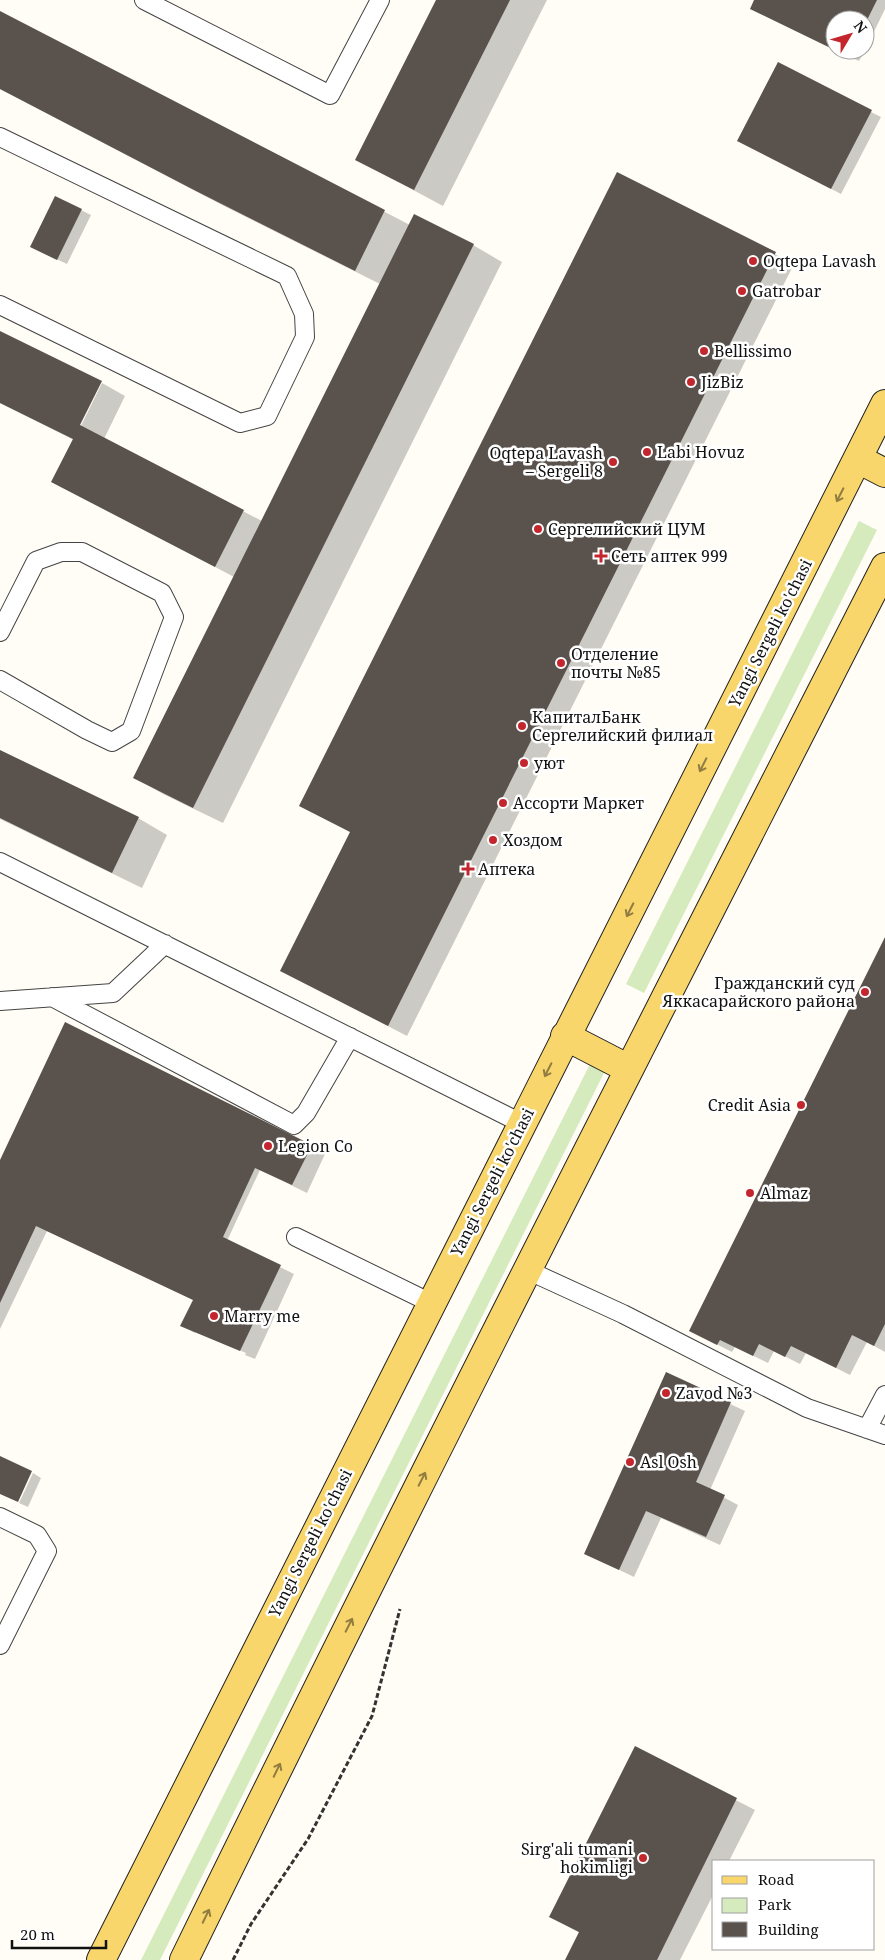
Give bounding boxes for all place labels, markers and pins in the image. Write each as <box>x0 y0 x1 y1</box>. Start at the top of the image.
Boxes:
place label: Oqtepa Lavash <box>763 250 877 272</box>
marker: Oqtepa Lavash <box>747 255 759 267</box>
place label: Gatrobar <box>752 280 822 302</box>
marker: Gatrobar <box>736 285 748 297</box>
place label: Bellissimo <box>714 340 792 362</box>
marker: Bellissimo <box>698 345 710 357</box>
place label: JizBiz <box>700 371 744 393</box>
marker: JizBiz <box>685 376 697 388</box>
place label: Labi Hovuz <box>657 441 745 463</box>
place label: Oqtepa Lavash – Sergeli 8 <box>489 442 603 482</box>
marker: Labi Hovuz <box>641 446 653 458</box>
marker: Oqtepa Lavash – Sergeli 8 <box>607 456 619 468</box>
place label: Сергелийский ЦУМ <box>548 518 706 540</box>
marker: Сергелийский ЦУМ <box>532 523 544 535</box>
place label: Сеть аптек 999 <box>611 545 728 567</box>
marker: Сеть аптек 999 <box>595 550 607 562</box>
place label: Отделение почты №85 <box>571 643 661 683</box>
marker: Отделение почты №85 <box>555 657 567 669</box>
place label: КапиталБанк Сергелийский филиал <box>532 706 713 746</box>
marker: КапиталБанк Сергелийский филиал <box>516 720 528 732</box>
place label: уют <box>534 752 565 774</box>
marker: уют <box>518 757 530 769</box>
place label: Ассорти Маркет <box>513 792 644 814</box>
marker: Ассорти Маркет <box>497 797 509 809</box>
place label: Хоздом <box>503 829 563 851</box>
marker: Хоздом <box>487 834 499 846</box>
place label: Аптека <box>478 858 535 880</box>
marker: Аптека <box>462 863 474 875</box>
place label: Гражданский суд Яккасарайского района <box>662 972 855 1012</box>
marker: Гражданский суд Яккасарайского района <box>859 986 871 998</box>
place label: Credit Asia <box>708 1094 791 1116</box>
marker: Credit Asia <box>795 1099 807 1111</box>
place label: Legion Co <box>278 1135 353 1157</box>
marker: Legion Co <box>262 1140 274 1152</box>
place label: Almaz <box>760 1182 809 1204</box>
marker: Almaz <box>744 1187 756 1199</box>
place label: Marry me <box>224 1305 300 1327</box>
marker: Marry me <box>208 1310 220 1322</box>
place label: Zavod №3 <box>676 1382 752 1404</box>
marker: Zavod №3 <box>660 1387 672 1399</box>
place label: Asl Osh <box>640 1451 697 1473</box>
marker: Asl Osh <box>624 1456 636 1468</box>
place label: Sirg'ali tumani hokimligi <box>521 1838 633 1878</box>
marker: Sirg'ali tumani hokimligi <box>637 1852 649 1864</box>

